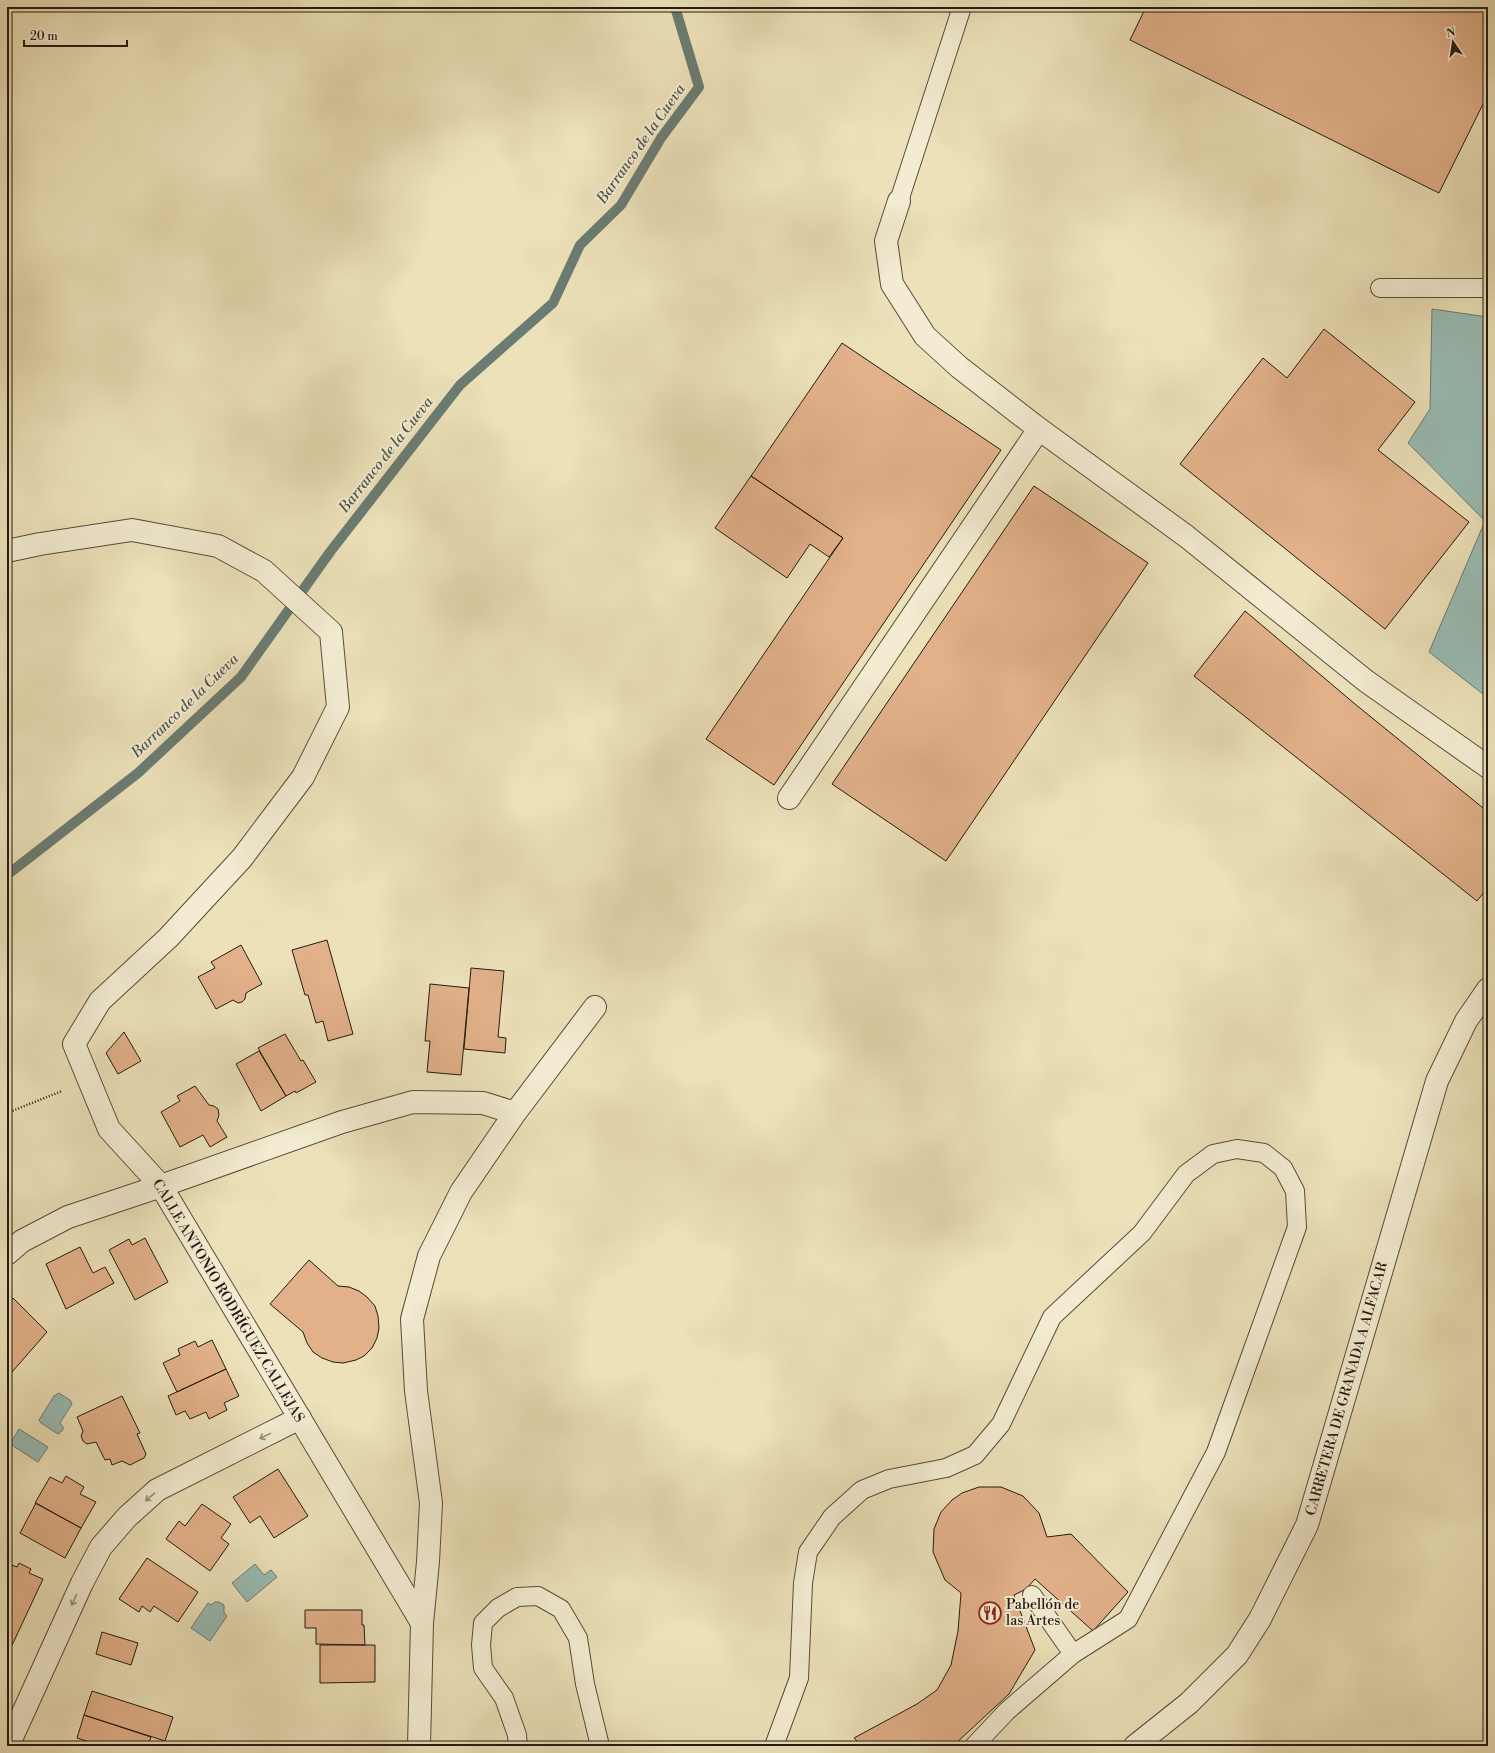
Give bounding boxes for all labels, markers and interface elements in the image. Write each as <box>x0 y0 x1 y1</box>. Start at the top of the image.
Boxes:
scale bar <box>24 22 127 48</box>
north arrow <box>1433 22 1473 62</box>
text: N <box>1445 25 1457 41</box>
text: 20 m <box>30 29 58 44</box>
water label: Barranco de la Cueva <box>592 80 690 208</box>
water label: Barranco de la Cueva <box>334 393 438 518</box>
water label: Barranco de la Cueva <box>127 649 243 763</box>
street label: CALLE ANTONIO RODRÍGUEZ CALLEJAS <box>148 1175 310 1426</box>
street label: CARRETERA DE GRANADA A ALFACAR <box>1302 1260 1392 1518</box>
one-way arrow <box>259 1433 271 1440</box>
one-way arrow <box>145 1492 156 1501</box>
one-way arrow <box>70 1594 77 1606</box>
place label: Pabellón de las Artes <box>1006 1596 1079 1630</box>
restaurant icon: Pabellón de las Artes <box>977 1600 1003 1626</box>

